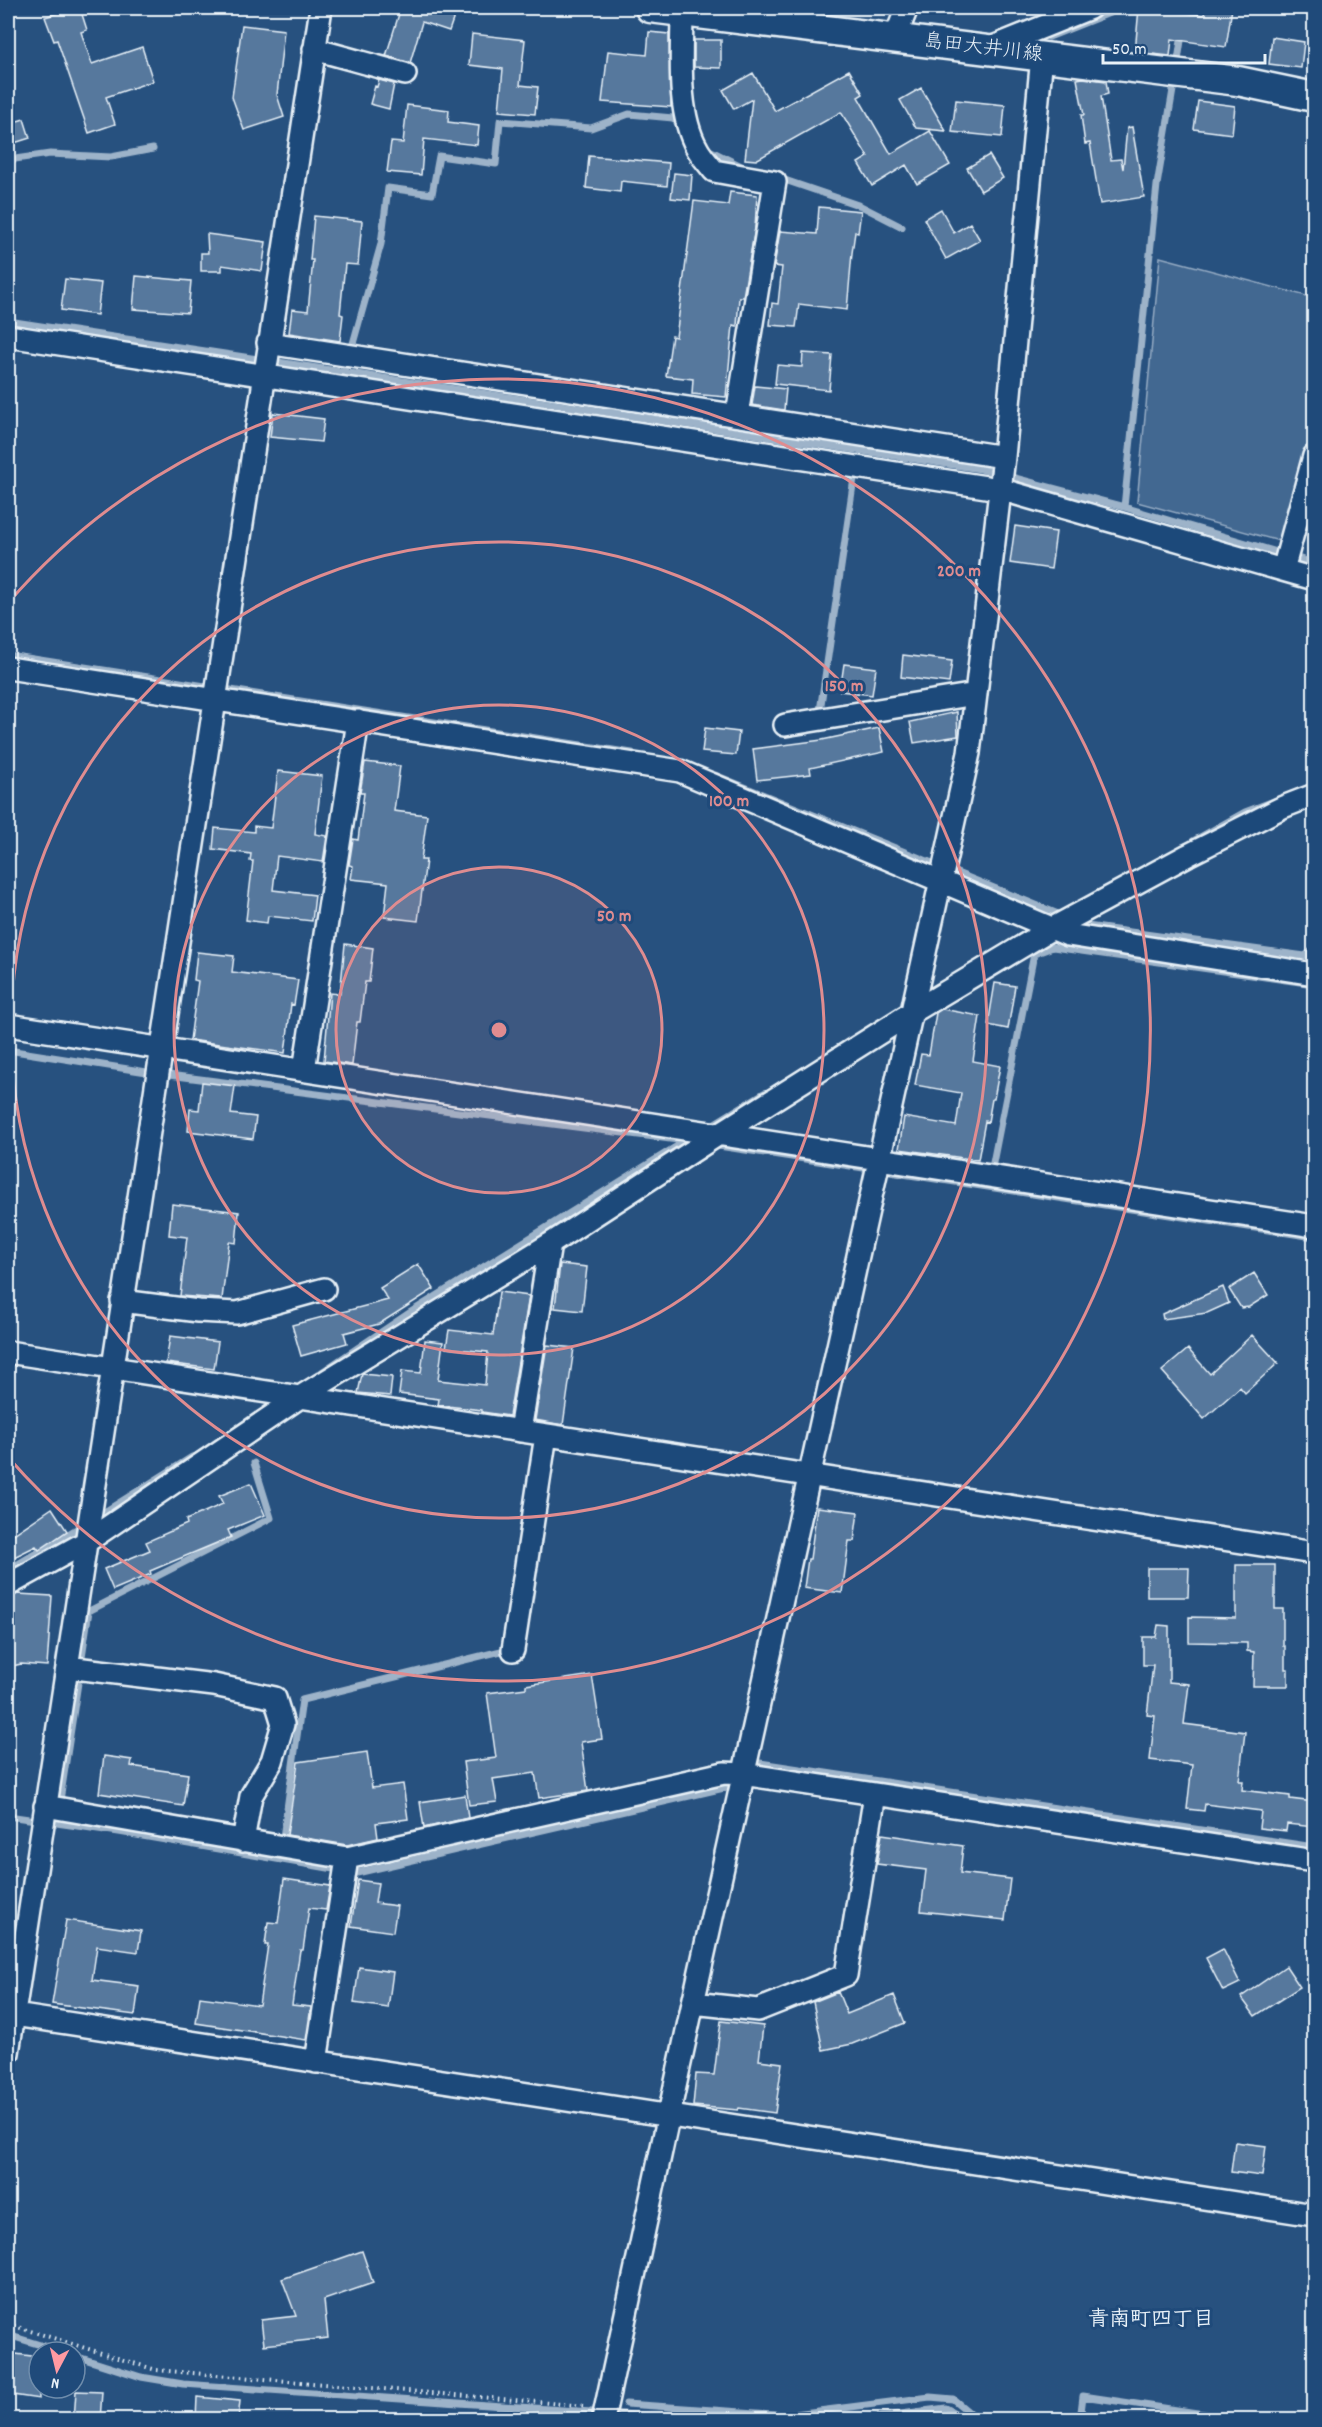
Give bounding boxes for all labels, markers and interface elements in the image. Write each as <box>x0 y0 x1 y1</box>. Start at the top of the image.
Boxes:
scale bar <box>1103 27 1265 65</box>
street label: 島田大井川線 <box>922 28 1044 70</box>
text: 50 m <box>1112 38 1147 63</box>
text: 200 m <box>937 560 981 585</box>
text: 150 m <box>825 675 863 700</box>
text: 100 m <box>709 790 749 815</box>
text: 50 m <box>597 905 631 930</box>
centre of rings <box>489 1020 509 1040</box>
district label: 青南町四丁目 <box>1088 2306 1214 2336</box>
north arrow <box>27 2340 87 2400</box>
text: N <box>50 2370 61 2394</box>

